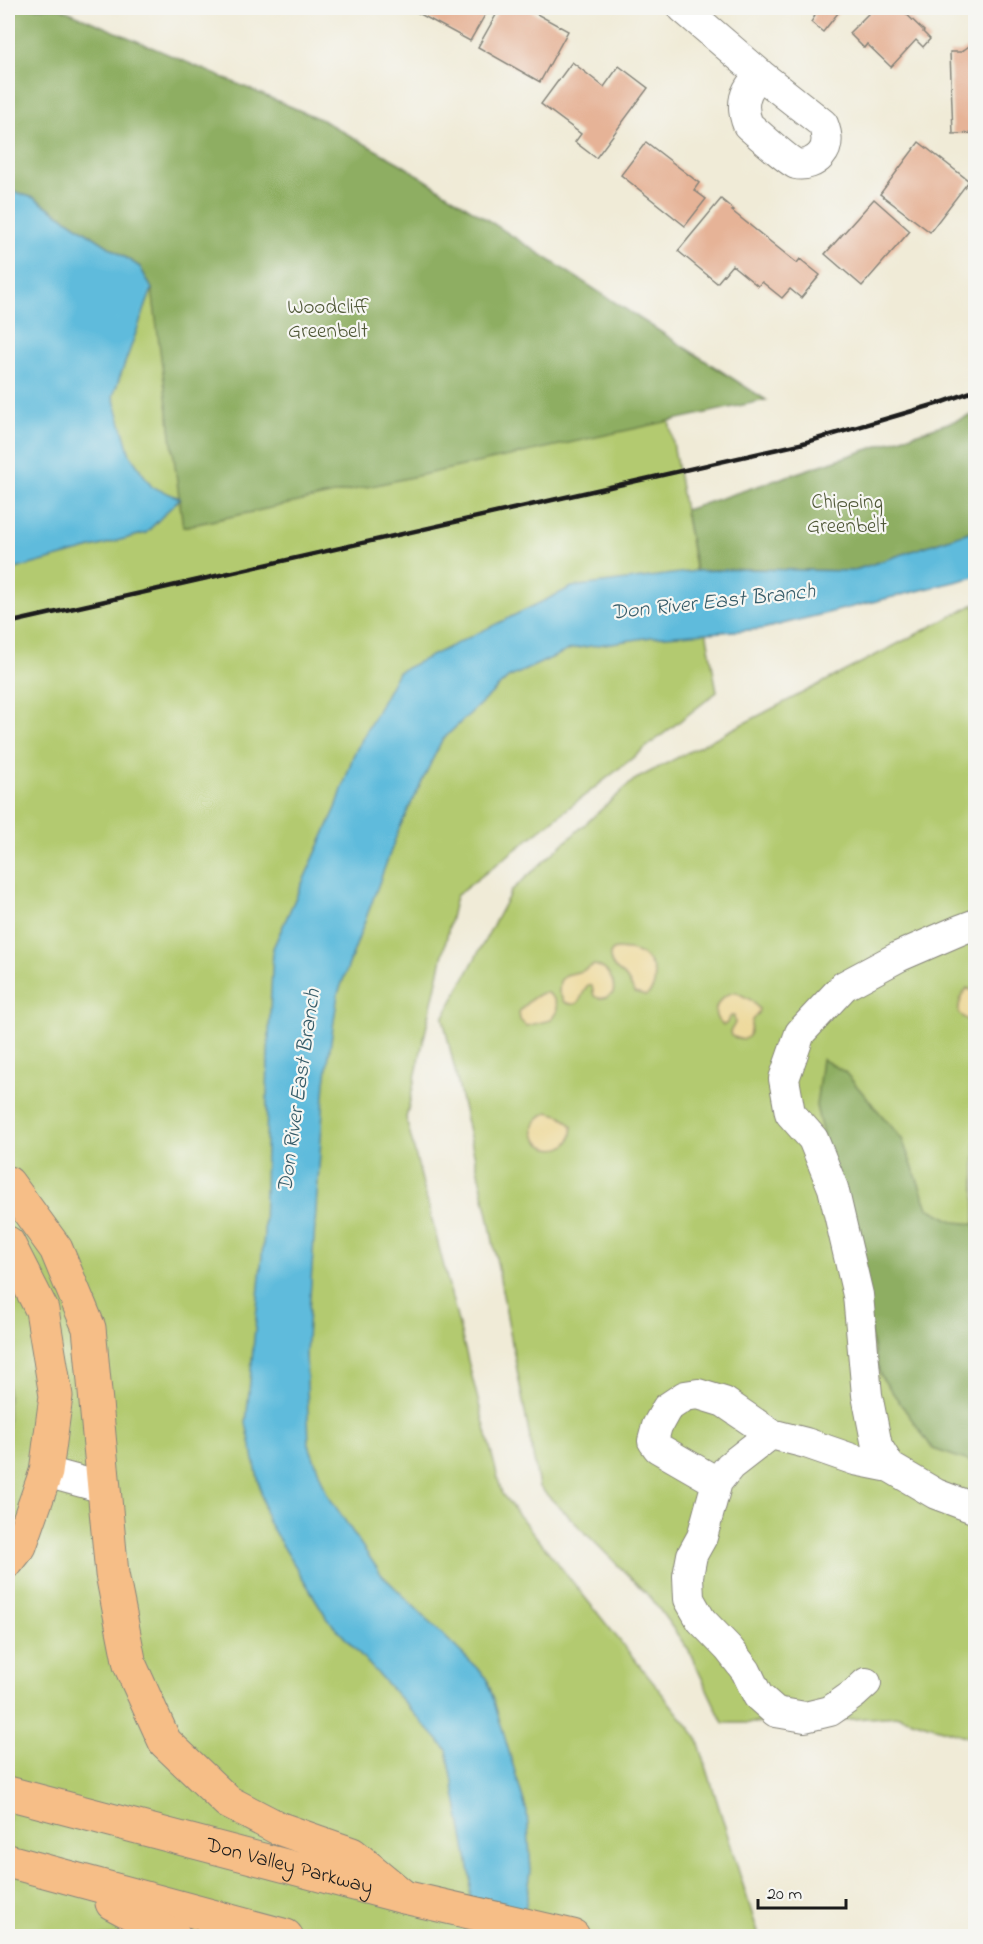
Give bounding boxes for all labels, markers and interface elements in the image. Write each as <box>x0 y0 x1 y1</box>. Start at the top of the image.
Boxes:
park label: Woodcliff Greenbelt <box>287 293 370 347</box>
park label: Chipping Greenbelt <box>807 488 887 542</box>
water label: Don River East Branch <box>609 576 817 630</box>
water label: Don River East Branch <box>270 987 330 1195</box>
street label: Don Valley Parkway <box>202 1830 376 1905</box>
scale bar <box>758 1872 846 1910</box>
text: 20 m <box>767 1882 802 1908</box>

